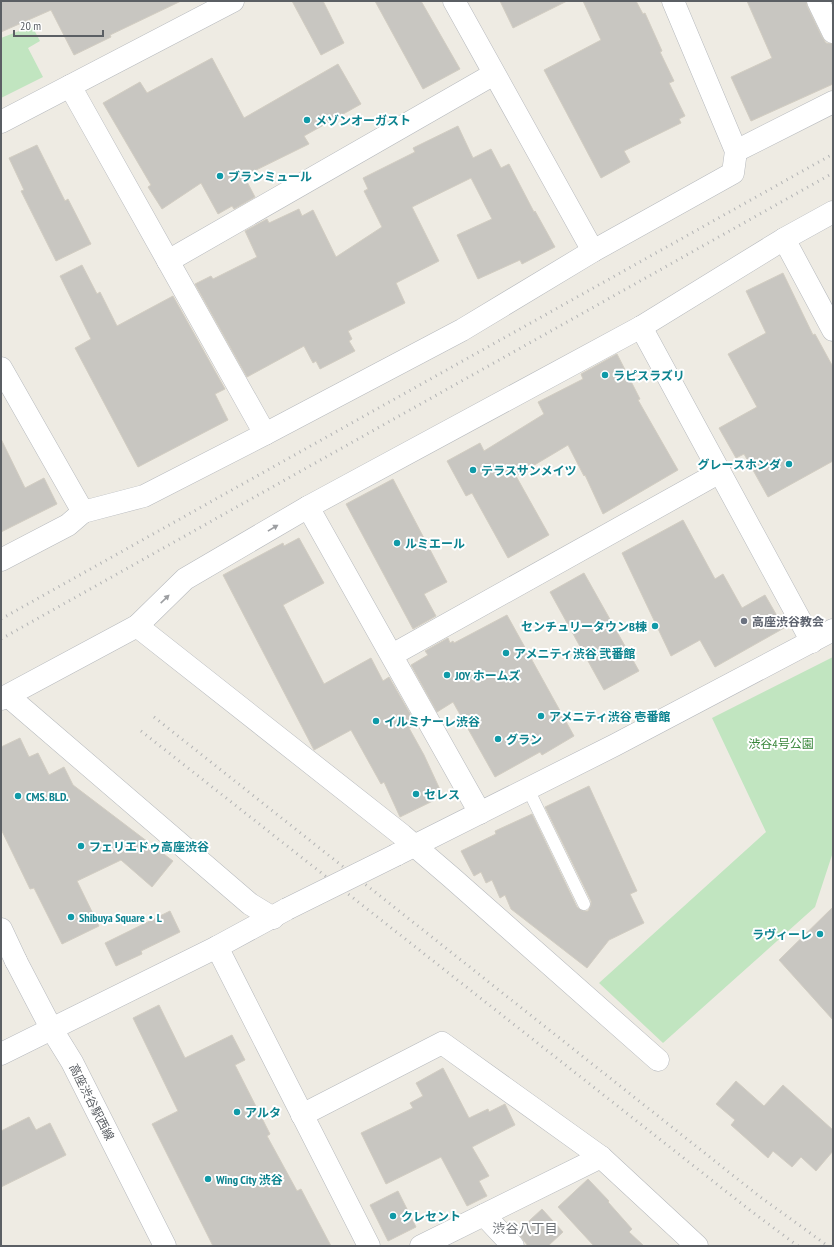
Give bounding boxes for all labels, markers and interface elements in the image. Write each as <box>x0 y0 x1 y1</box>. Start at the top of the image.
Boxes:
scale bar <box>14 12 103 38</box>
text: 20 m <box>20 18 41 33</box>
place label: メゾンオーガスト <box>315 113 411 128</box>
marker: メゾンオーガスト <box>302 115 312 125</box>
place label: ブランミュール <box>228 169 312 184</box>
marker: ブランミュール <box>215 171 225 181</box>
place label: ラピスラズリ <box>613 368 685 383</box>
marker: ラピスラズリ <box>600 370 610 380</box>
place label: グレースホンダ <box>698 457 781 472</box>
marker: グレースホンダ <box>784 459 794 469</box>
place label: テラスサンメイツ <box>481 463 576 478</box>
marker: テラスサンメイツ <box>468 465 478 475</box>
one-way arrow <box>267 524 279 531</box>
place label: ルミエール <box>405 536 465 551</box>
marker: ルミエール <box>392 538 402 548</box>
one-way arrow <box>160 594 170 604</box>
place label: 高座渋谷教会 <box>752 614 824 629</box>
marker: 高座渋谷教会 <box>739 616 749 626</box>
place label: センチュリータウンB棟 <box>521 619 647 634</box>
marker: センチュリータウンB棟 <box>650 621 660 631</box>
place label: アメニティ渋谷 弐番館 <box>514 646 635 661</box>
marker: アメニティ渋谷 弐番館 <box>501 648 511 658</box>
place label: JOY ホームズ <box>454 668 520 683</box>
marker: JOY ホームズ <box>442 670 452 680</box>
place label: アメニティ渋谷 壱番館 <box>549 709 670 724</box>
marker: アメニティ渋谷 壱番館 <box>536 711 546 721</box>
place label: イルミナーレ渋谷 <box>384 714 480 729</box>
marker: イルミナーレ渋谷 <box>371 716 381 726</box>
place label: グラン <box>506 732 542 747</box>
marker: グラン <box>493 734 503 744</box>
park label: 渋谷4号公園 <box>748 736 814 751</box>
place label: セレス <box>424 787 460 802</box>
place label: CMS. BLD. <box>26 789 69 804</box>
marker: セレス <box>411 789 421 799</box>
marker: CMS. BLD. <box>13 791 23 801</box>
place label: フェリエドゥ高座渋谷 <box>89 839 209 854</box>
marker: フェリエドゥ高座渋谷 <box>76 841 86 851</box>
place label: Shibuya Square・L <box>79 910 162 925</box>
marker: Shibuya Square・L <box>66 912 76 922</box>
place label: ラヴィーレ <box>752 927 812 942</box>
marker: ラヴィーレ <box>815 929 825 939</box>
street label: 高座渋谷駅西線 <box>66 1061 118 1143</box>
place label: アルタ <box>245 1105 281 1120</box>
marker: アルタ <box>232 1107 242 1117</box>
place label: Wing City 渋谷 <box>215 1172 283 1187</box>
marker: Wing City 渋谷 <box>203 1174 213 1184</box>
place label: クレセント <box>401 1209 461 1224</box>
marker: クレセント <box>388 1211 398 1221</box>
district label: 渋谷八丁目 <box>492 1220 558 1237</box>

